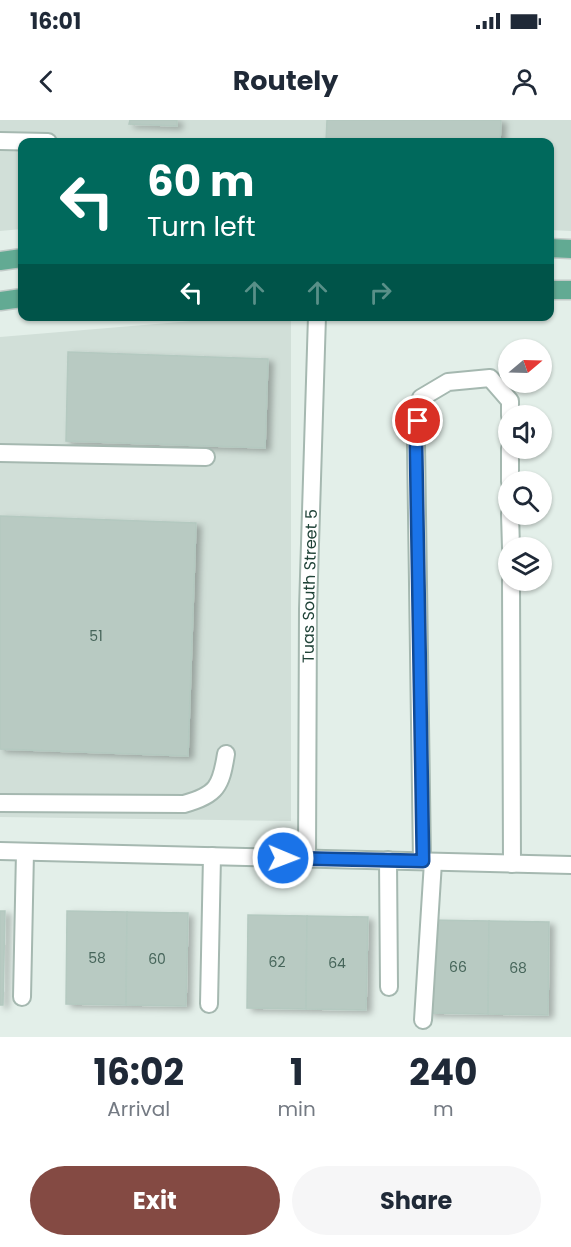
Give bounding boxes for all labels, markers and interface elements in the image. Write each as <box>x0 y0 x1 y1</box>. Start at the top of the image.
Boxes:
text: 16:01 <box>30 6 81 37</box>
text: Routely <box>233 62 338 99</box>
icon: back <box>30 65 63 98</box>
icon: person <box>508 65 541 98</box>
text: 60 m <box>147 152 255 211</box>
icon: left <box>48 162 126 240</box>
text: Turn left <box>147 208 256 245</box>
icon: left <box>175 276 208 309</box>
icon: ahead <box>238 276 271 309</box>
icon: ahead <box>301 276 334 309</box>
icon: right <box>364 276 397 309</box>
north arrow <box>498 339 552 393</box>
map controls <box>498 339 552 591</box>
pin <box>392 395 443 446</box>
icon: arrive <box>401 404 434 437</box>
button: sound <box>498 405 552 459</box>
button: search <box>498 471 552 525</box>
street label: Tuas South Street 5 <box>296 509 323 663</box>
button: layers <box>498 537 552 591</box>
house number: 51 <box>89 626 103 646</box>
position arrow <box>251 826 315 890</box>
house number: 58 <box>88 948 106 968</box>
house number: 60 <box>148 949 166 969</box>
house number: 62 <box>269 952 285 972</box>
house number: 64 <box>328 953 346 973</box>
house number: 66 <box>449 957 467 977</box>
house number: 68 <box>509 958 527 978</box>
text: 16:02 <box>93 1047 184 1098</box>
text: 1 <box>290 1047 303 1098</box>
text: 240 <box>409 1047 478 1098</box>
text: Arrival <box>107 1095 170 1123</box>
text: min <box>277 1095 316 1123</box>
text: m <box>433 1095 454 1123</box>
button: Exit <box>30 1166 280 1235</box>
button: Share <box>292 1166 541 1235</box>

